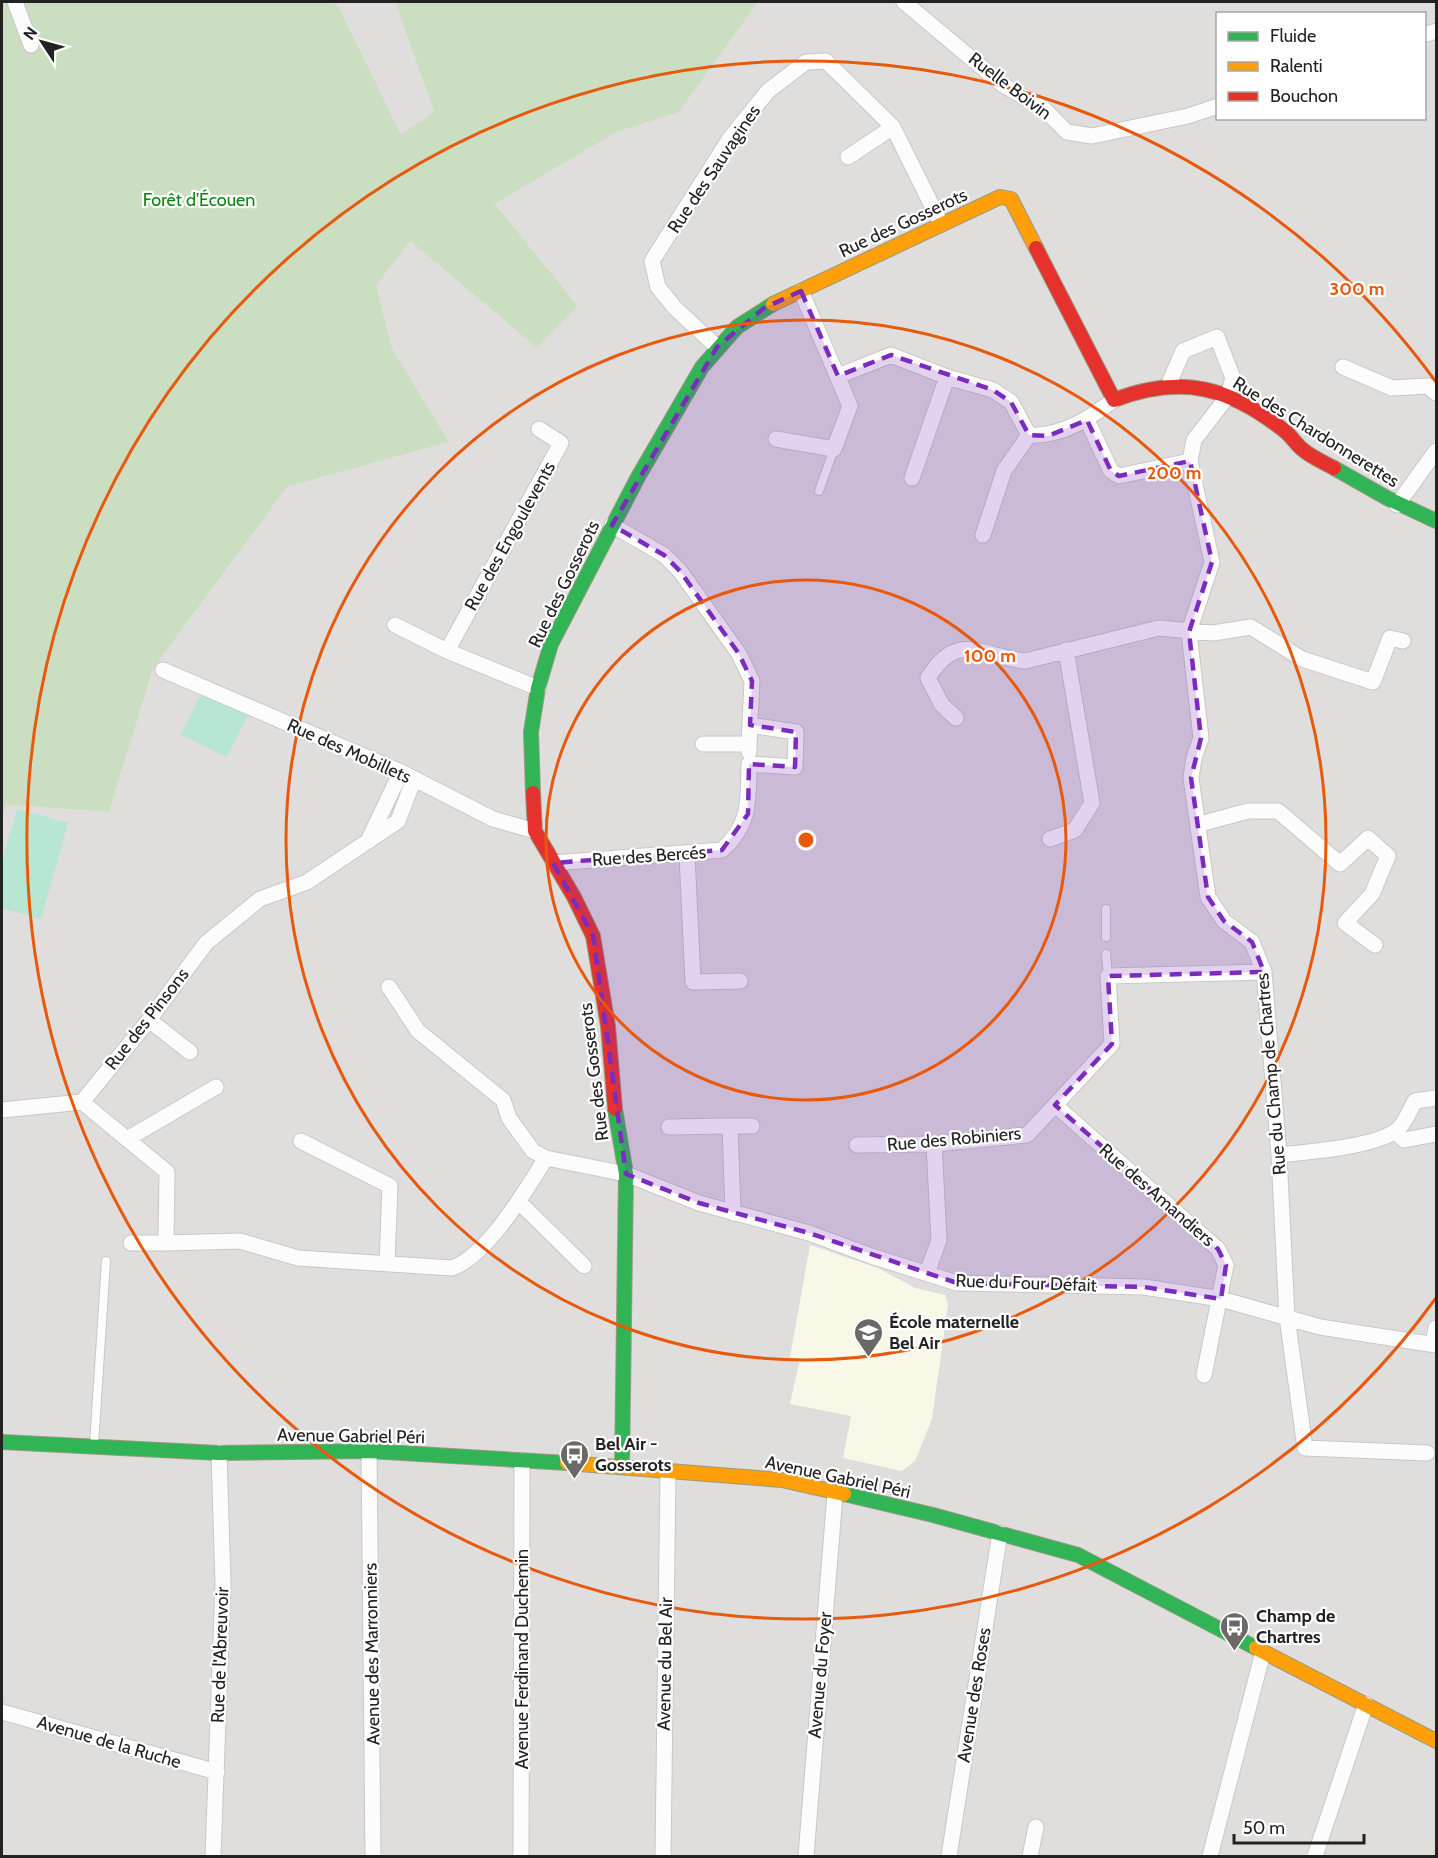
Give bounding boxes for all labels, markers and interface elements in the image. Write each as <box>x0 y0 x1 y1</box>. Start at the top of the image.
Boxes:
north arrow <box>12 12 72 72</box>
legend <box>1216 12 1426 120</box>
text: N <box>19 23 41 44</box>
text: Fluide <box>1270 25 1316 47</box>
street label: Ruelle Boivin <box>964 48 1056 124</box>
text: Ralenti <box>1270 55 1323 77</box>
text: Bouchon <box>1270 85 1338 107</box>
street label: Rue des Sauvagines <box>663 101 765 237</box>
street label: Rue des Gosserots <box>835 184 971 262</box>
park label: Forêt d'Écouen <box>143 189 255 211</box>
text: 300 m <box>1330 278 1384 300</box>
street label: Rue des Chardonnerettes <box>1229 372 1403 492</box>
street label: Rue des Engoulevents <box>460 458 560 614</box>
text: 200 m <box>1147 462 1201 484</box>
street label: Rue des Gosserots <box>524 517 604 651</box>
text: 100 m <box>964 645 1016 667</box>
street label: Rue des Mobillets <box>284 714 414 788</box>
centre of rings <box>796 830 816 850</box>
street label: Rue des Bercés <box>591 841 707 871</box>
street label: Rue des Pinsons <box>100 964 194 1074</box>
street label: Rue du Champ de Chartres <box>1251 972 1291 1176</box>
street label: Rue des Gosserots <box>575 1002 613 1142</box>
street label: Rue des Robiniers <box>886 1122 1022 1156</box>
street label: Rue des Amandiers <box>1095 1139 1219 1251</box>
street label: Rue du Four Défait <box>955 1270 1097 1296</box>
place label: École maternelle Bel Air <box>889 1311 1019 1354</box>
school or university icon: École maternelle Bel Air <box>852 1316 884 1358</box>
street label: Avenue Gabriel Péri <box>277 1424 425 1448</box>
place label: Bel Air - Gosserots <box>595 1433 672 1476</box>
bus stop icon: Bel Air - Gosserots <box>558 1438 590 1480</box>
street label: Avenue Gabriel Péri <box>763 1451 913 1503</box>
street label: Avenue Ferdinand Duchemin <box>511 1549 533 1769</box>
street label: Avenue des Marronniers <box>359 1563 385 1745</box>
street label: Rue de l'Abreuvoir <box>207 1586 233 1723</box>
street label: Avenue du Bel Air <box>653 1597 677 1731</box>
place label: Champ de Chartres <box>1256 1605 1335 1648</box>
bus stop icon: Champ de Chartres <box>1219 1610 1251 1652</box>
street label: Avenue du Foyer <box>804 1611 837 1739</box>
street label: Avenue des Roses <box>952 1626 996 1764</box>
street label: Avenue de la Ruche <box>35 1711 183 1773</box>
scale bar <box>1234 1807 1364 1845</box>
text: 50 m <box>1243 1817 1285 1839</box>

